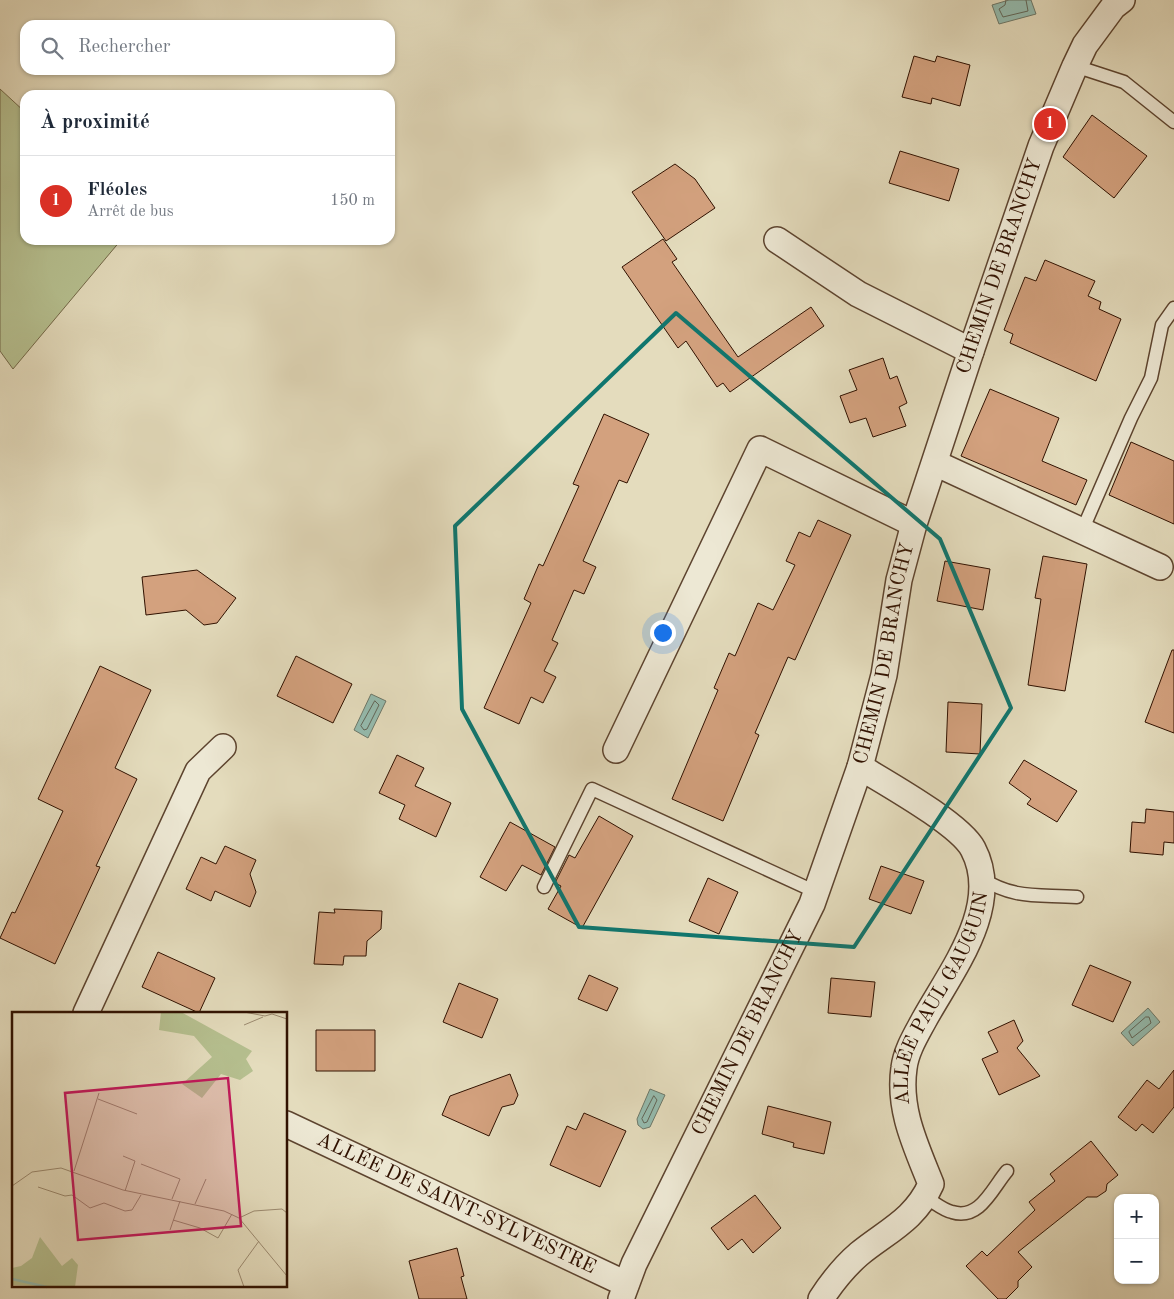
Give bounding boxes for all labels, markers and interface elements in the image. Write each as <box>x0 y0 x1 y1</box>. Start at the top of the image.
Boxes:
search box <box>20 20 395 75</box>
icon: search <box>38 34 66 62</box>
text: Rechercher <box>78 38 171 57</box>
pin: 1 <box>1034 105 1066 143</box>
text: À proximité <box>40 112 150 133</box>
street label: CHEMIN DE BRANCHY <box>954 156 1046 377</box>
text: Fléoles <box>87 181 147 200</box>
text: 1 <box>51 193 61 209</box>
text: 150 m <box>330 193 375 209</box>
text: Arrêt de bus <box>87 204 174 220</box>
street label: CHEMIN DE BRANCHY <box>851 541 919 767</box>
your location <box>650 620 676 646</box>
street label: ALLÉE PAUL GAUGUIN <box>892 890 992 1106</box>
street label: CHEMIN DE BRANCHY <box>689 927 808 1139</box>
inset map <box>12 1012 288 1286</box>
street label: ALLÉE DE SAINT-SYLVESTRE <box>313 1130 599 1278</box>
map controls <box>1114 1194 1159 1284</box>
button: + <box>1114 1194 1159 1239</box>
button: − <box>1114 1239 1159 1284</box>

